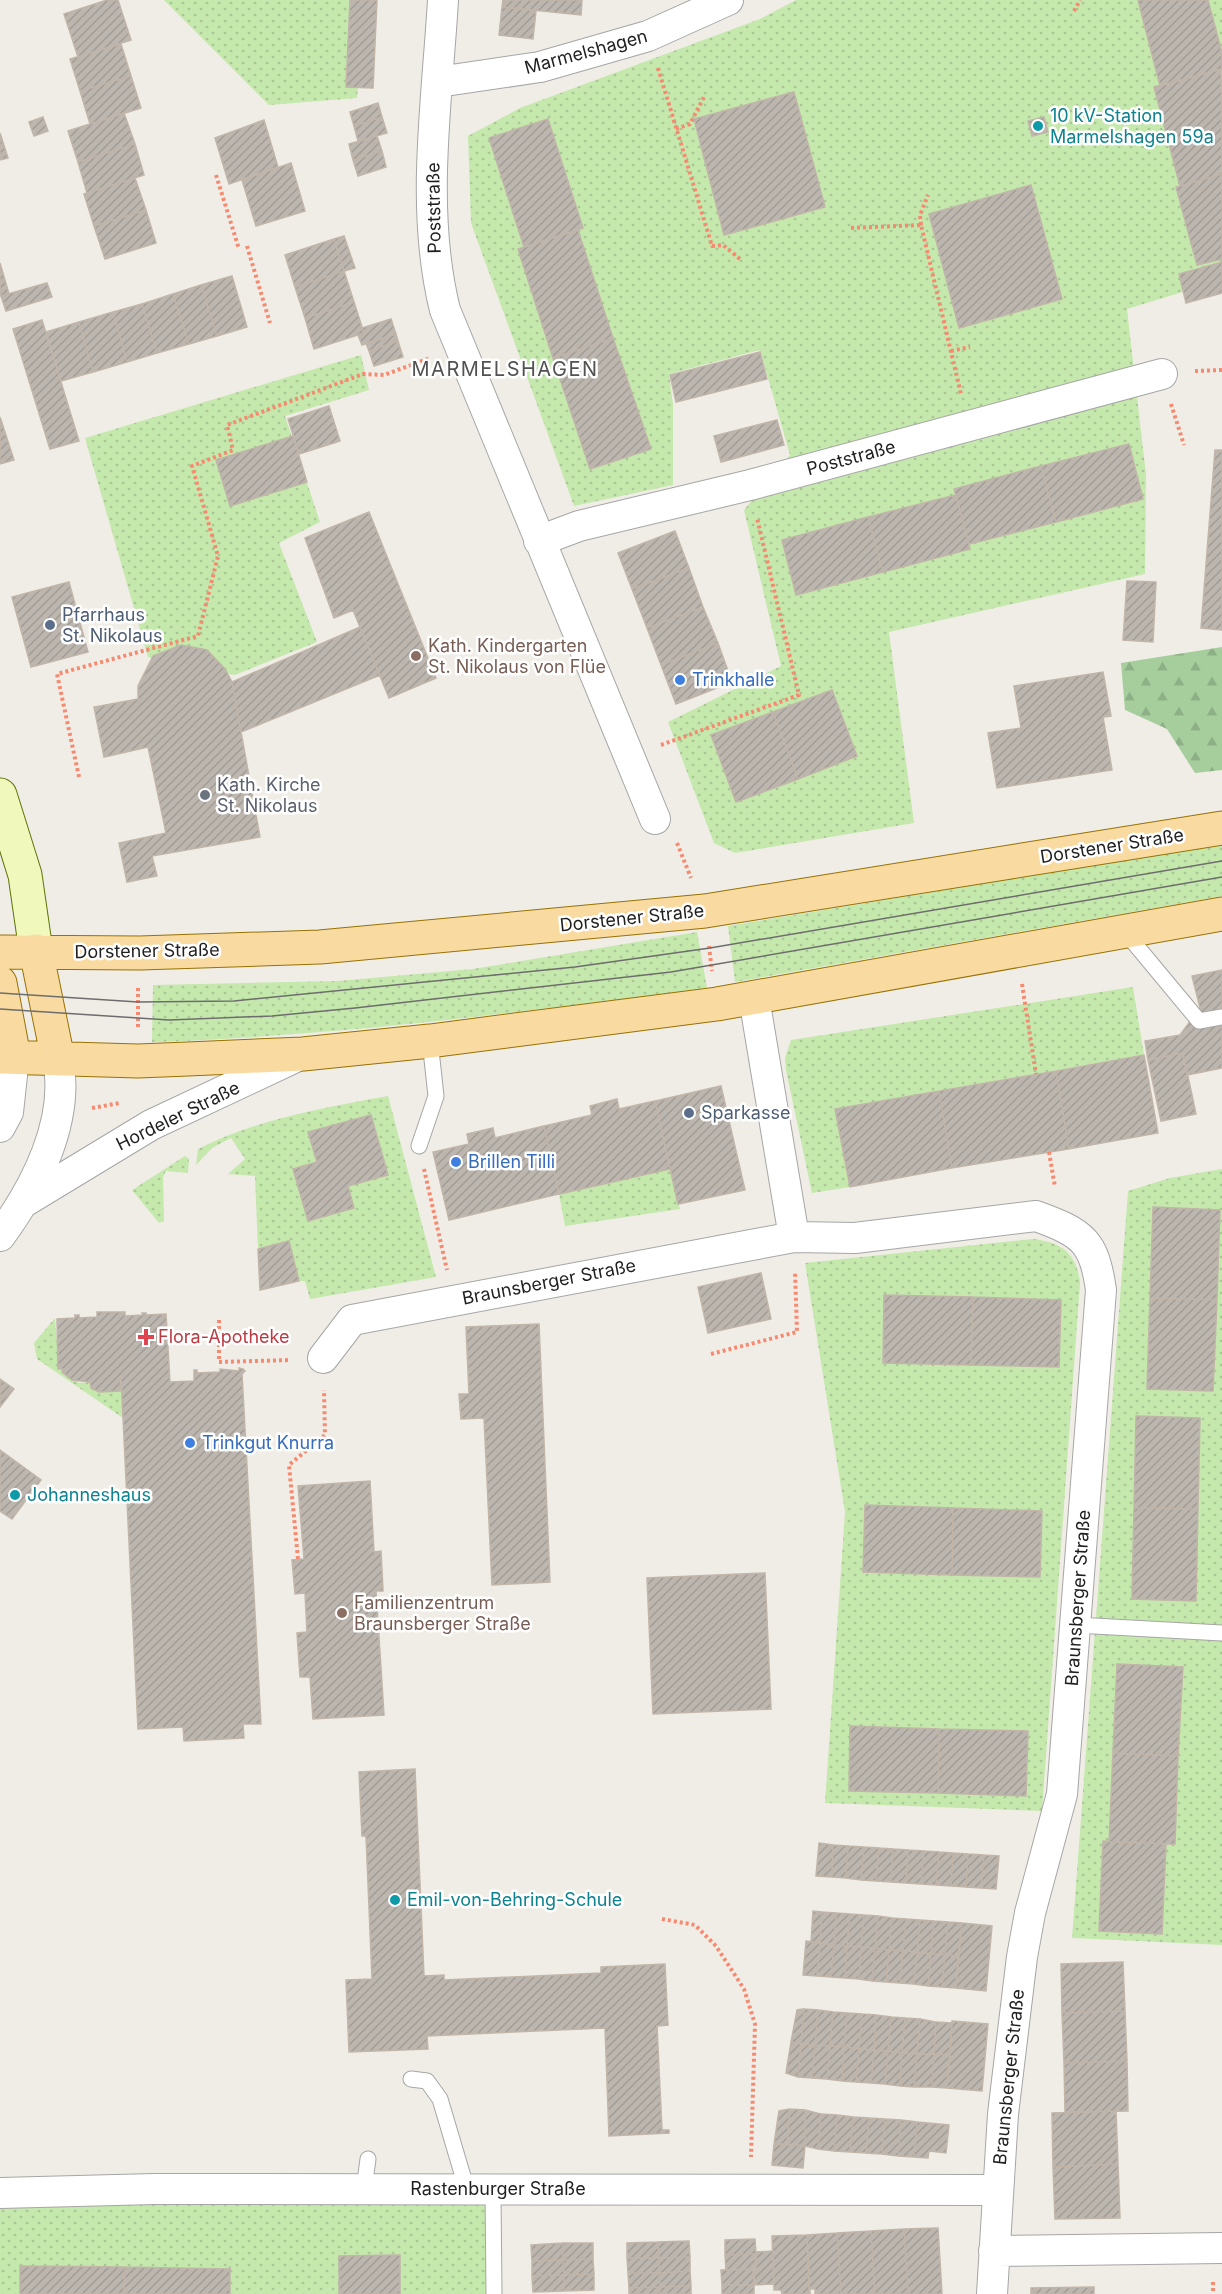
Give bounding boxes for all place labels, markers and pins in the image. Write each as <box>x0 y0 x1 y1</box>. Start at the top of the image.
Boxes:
place label: 10 kV-Station Marmelshagen 59a <box>1050 105 1214 147</box>
marker: 10 kV-Station Marmelshagen 59a <box>1031 119 1045 133</box>
place label: Pfarrhaus St. Nikolaus <box>62 604 163 646</box>
marker: Pfarrhaus St. Nikolaus <box>43 618 57 632</box>
place label: Kath. Kindergarten St. Nikolaus von Flüe <box>428 635 606 677</box>
marker: Kath. Kindergarten St. Nikolaus von Flüe <box>409 649 423 663</box>
place label: Trinkhalle <box>692 669 775 690</box>
marker: Trinkhalle <box>673 673 687 687</box>
place label: Kath. Kirche St. Nikolaus <box>217 774 321 816</box>
marker: Kath. Kirche St. Nikolaus <box>198 788 212 802</box>
place label: Sparkasse <box>701 1102 790 1123</box>
marker: Sparkasse <box>682 1106 696 1120</box>
place label: Brillen Tilli <box>468 1151 555 1172</box>
marker: Brillen Tilli <box>449 1155 463 1169</box>
place label: Flora-Apotheke <box>158 1326 290 1347</box>
marker: Flora-Apotheke <box>139 1330 153 1344</box>
place label: Trinkgut Knurra <box>202 1432 334 1453</box>
marker: Trinkgut Knurra <box>183 1436 197 1450</box>
place label: Johanneshaus <box>27 1484 151 1505</box>
marker: Johanneshaus <box>8 1488 22 1502</box>
place label: Familienzentrum Braunsberger Straße <box>354 1592 531 1634</box>
marker: Familienzentrum Braunsberger Straße <box>335 1606 349 1620</box>
place label: Emil-von-Behring-Schule <box>407 1889 622 1910</box>
marker: Emil-von-Behring-Schule <box>388 1893 402 1907</box>

